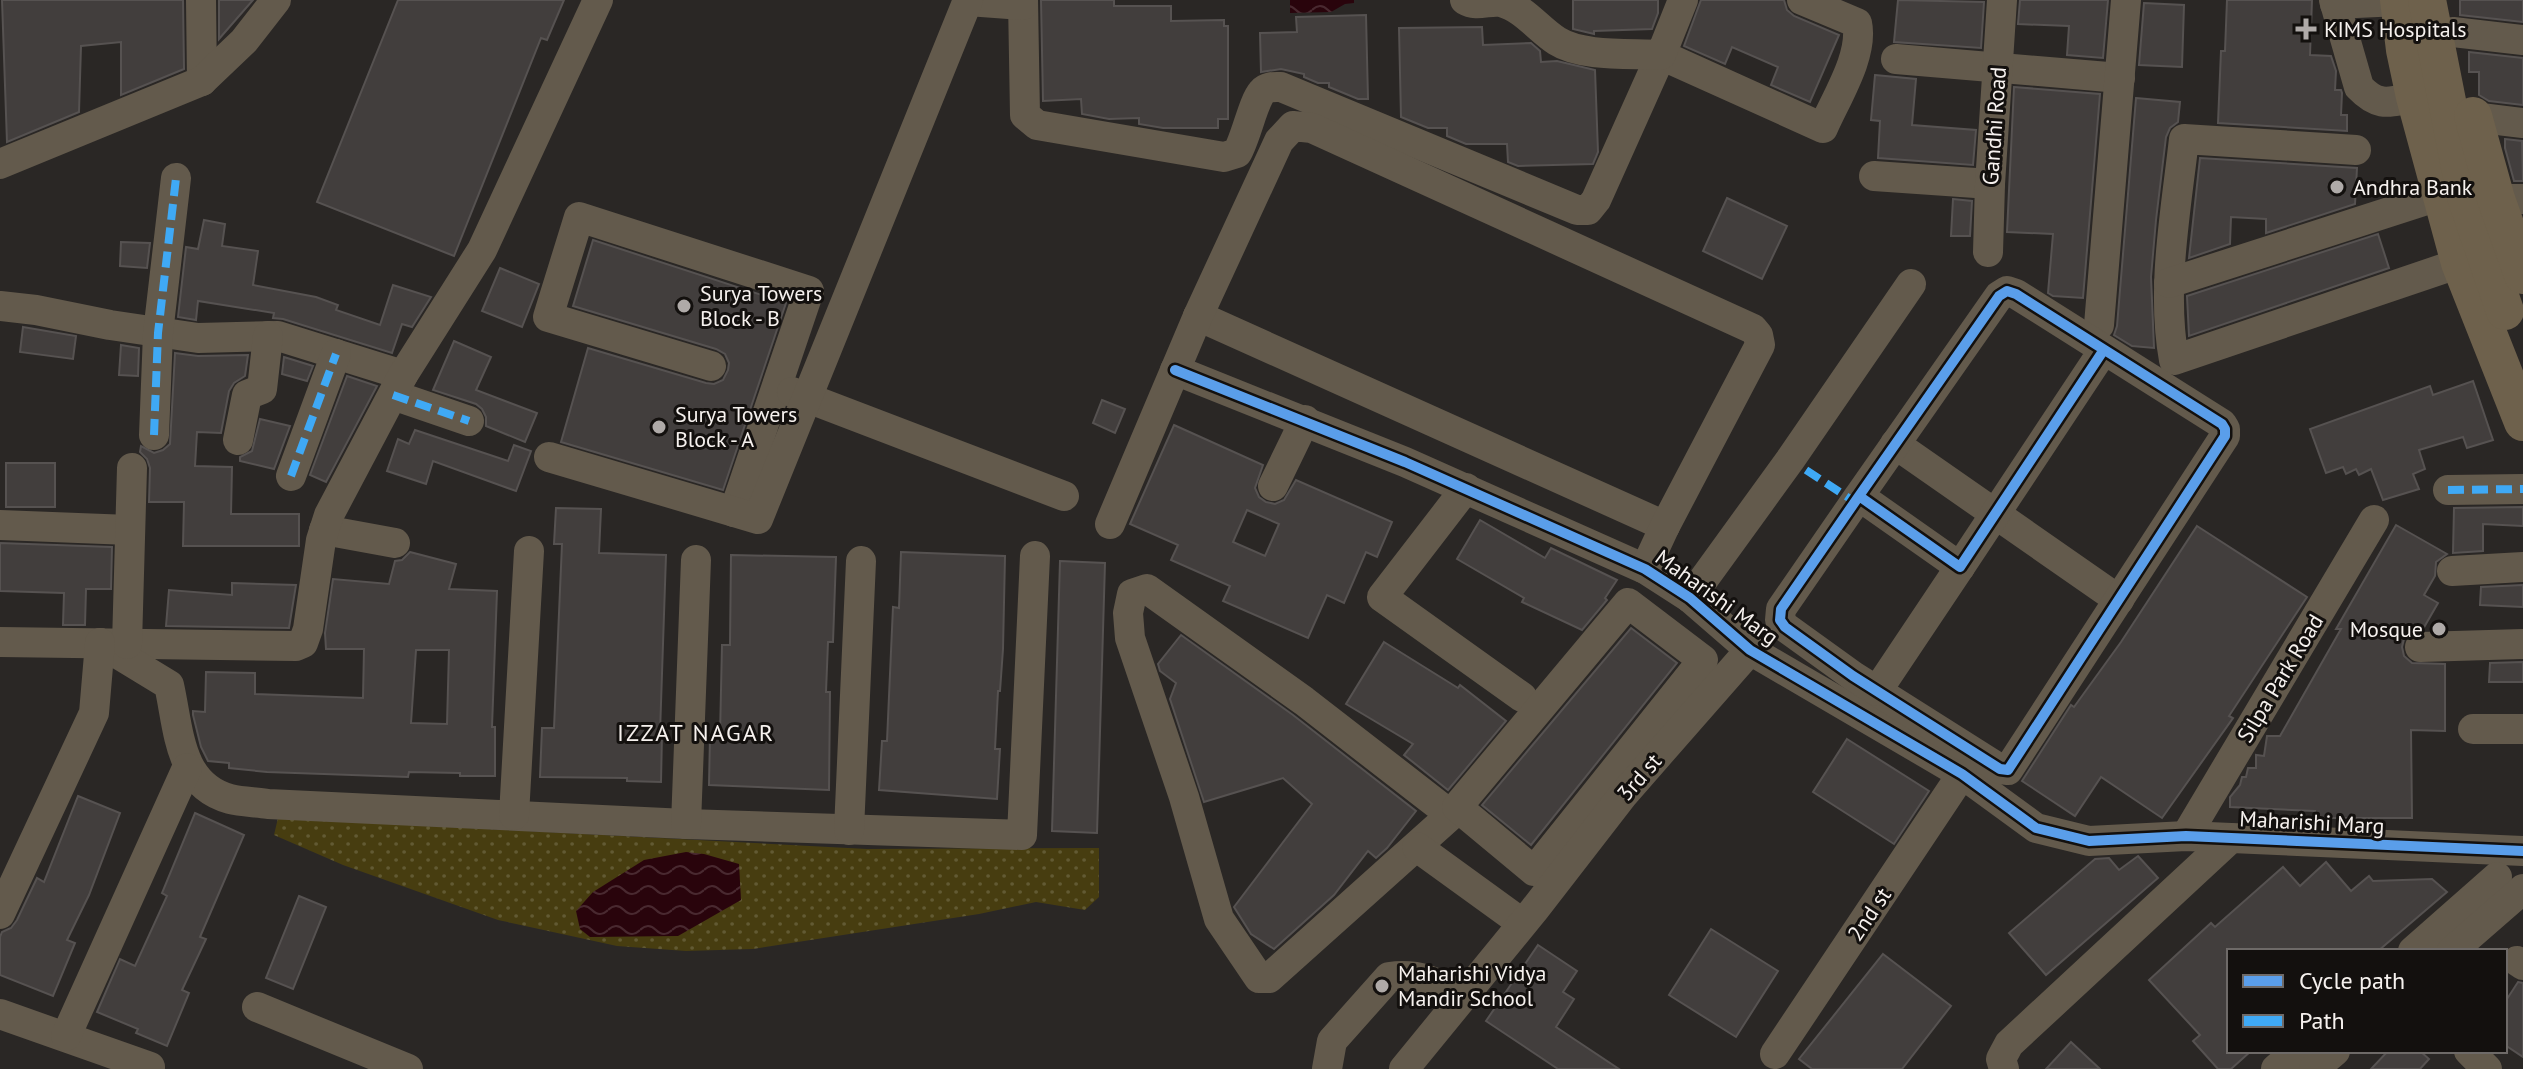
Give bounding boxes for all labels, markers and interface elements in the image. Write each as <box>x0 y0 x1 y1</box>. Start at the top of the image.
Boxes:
place label: KIMS Hospitals <box>2324 15 2466 43</box>
marker: KIMS Hospitals <box>2295 18 2317 40</box>
street label: Gandhi Road <box>1976 66 2012 186</box>
place label: Andhra Bank <box>2353 173 2473 201</box>
marker: Andhra Bank <box>2328 178 2346 196</box>
place label: Surya Towers Block - B <box>700 279 822 332</box>
marker: Surya Towers Block - B <box>675 297 693 315</box>
place label: Surya Towers Block - A <box>675 400 797 453</box>
marker: Surya Towers Block - A <box>650 418 668 436</box>
street label: Maharishi Marg <box>1650 543 1784 651</box>
street label: Silpa Park Road <box>2231 609 2329 747</box>
place label: Mosque <box>2350 615 2423 643</box>
marker: Mosque <box>2430 620 2448 638</box>
district label: IZZAT NAGAR <box>617 717 775 748</box>
street label: 3rd st <box>1611 747 1668 807</box>
street label: Maharishi Marg <box>2239 804 2385 840</box>
street label: 2nd st <box>1841 881 1897 946</box>
legend <box>2227 949 2507 1053</box>
place label: Maharishi Vidya Mandir School <box>1398 959 1546 1012</box>
text: Cycle path <box>2299 965 2405 996</box>
marker: Maharishi Vidya Mandir School <box>1373 977 1391 995</box>
text: Path <box>2299 1005 2345 1036</box>

